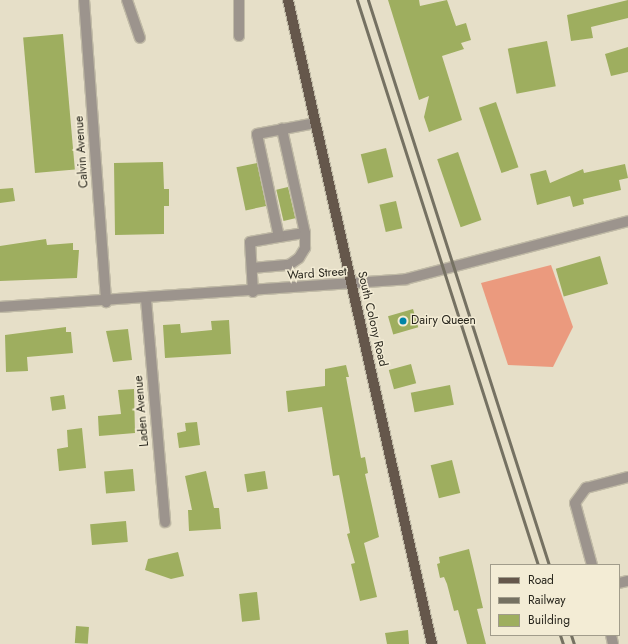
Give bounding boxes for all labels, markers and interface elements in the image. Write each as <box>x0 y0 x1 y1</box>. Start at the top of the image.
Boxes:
street label: Calvin Avenue <box>72 115 92 189</box>
street label: Ward Street <box>287 265 347 283</box>
street label: South Colony Road <box>354 270 390 368</box>
place label: Dairy Queen <box>411 314 476 328</box>
marker: Dairy Queen <box>398 316 408 326</box>
street label: Laden Avenue <box>132 375 152 447</box>
legend <box>490 564 620 636</box>
text: Road <box>528 571 554 589</box>
text: Railway <box>528 591 566 609</box>
text: Building <box>528 611 570 629</box>

